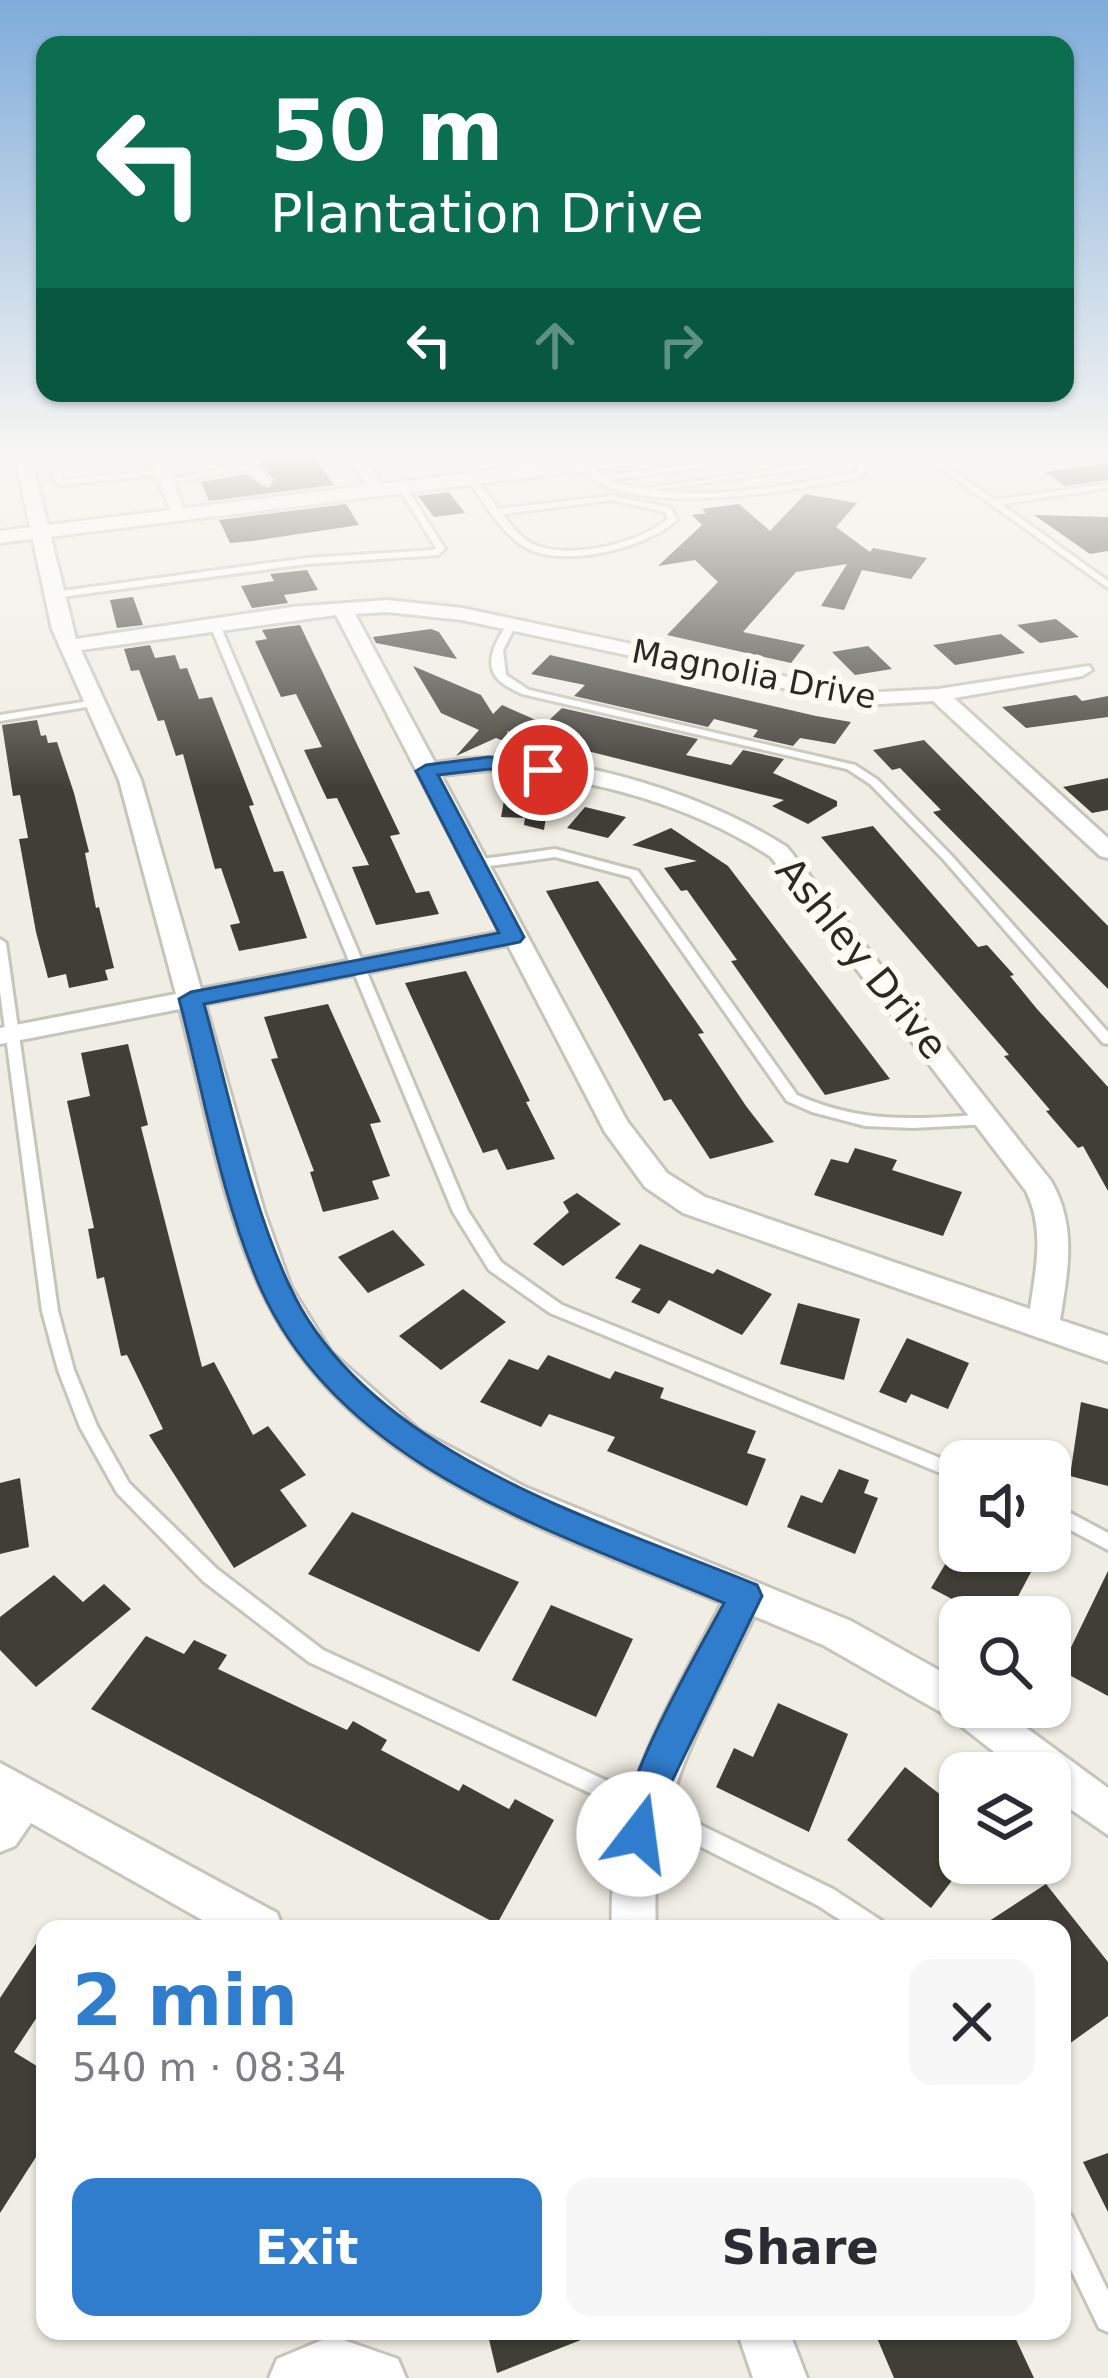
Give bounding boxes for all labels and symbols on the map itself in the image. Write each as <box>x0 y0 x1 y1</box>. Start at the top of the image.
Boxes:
street label: Magnolia Drive <box>629 631 879 717</box>
pin <box>492 719 594 821</box>
street label: Ashley Drive <box>767 848 957 1068</box>
position arrow <box>576 1771 702 1897</box>

